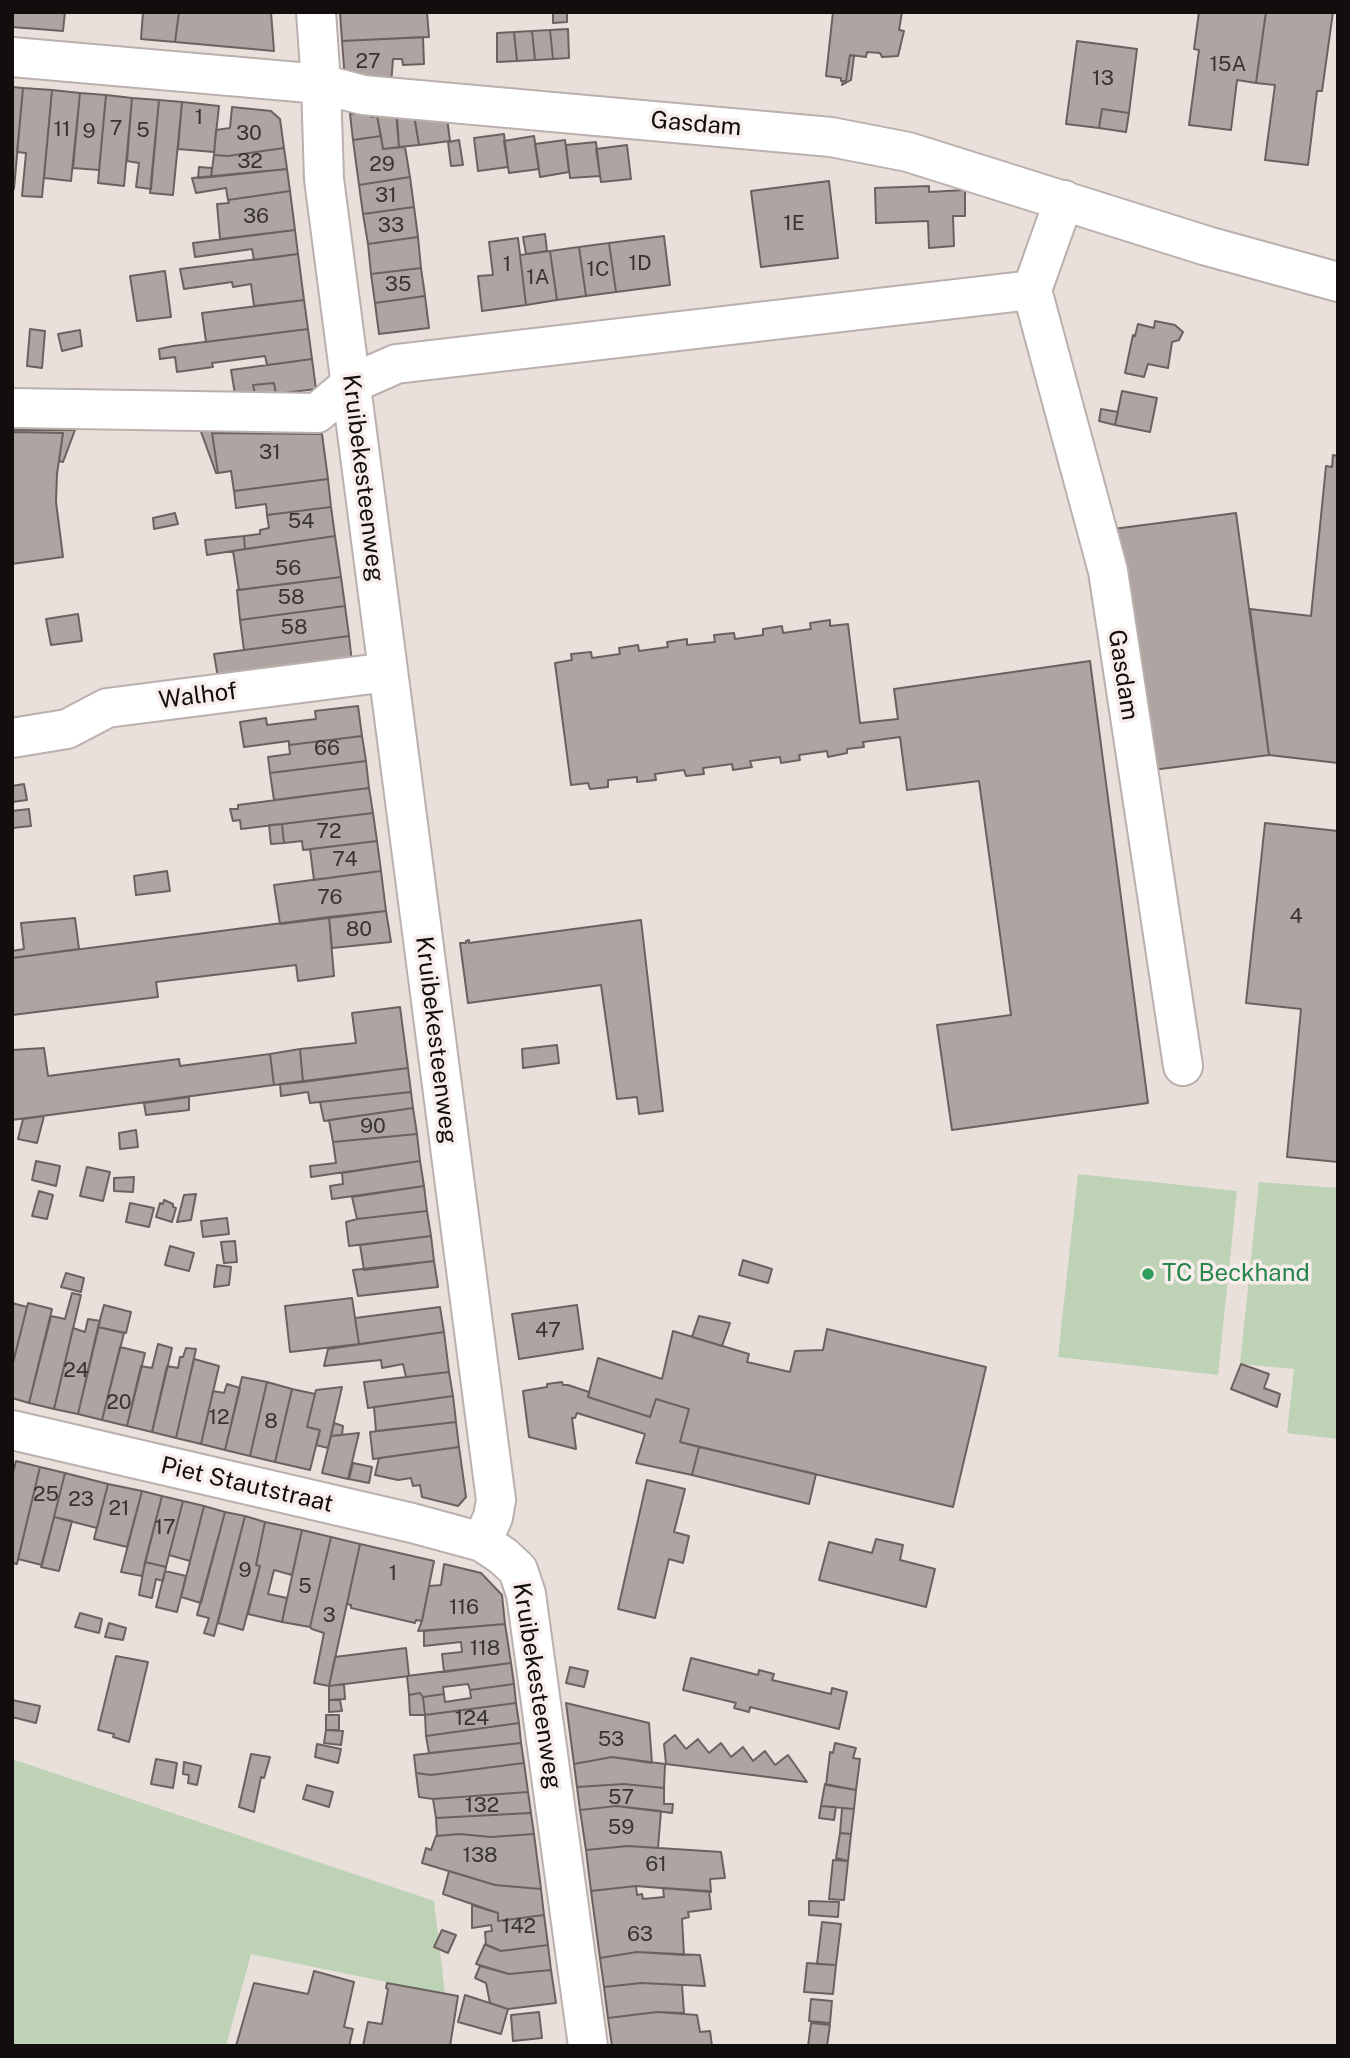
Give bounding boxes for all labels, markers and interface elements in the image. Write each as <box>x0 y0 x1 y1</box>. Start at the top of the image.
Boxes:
house number: 27 <box>355 49 381 75</box>
house number: 15A <box>1210 52 1246 78</box>
house number: 13 <box>1092 66 1114 92</box>
house number: 1 <box>195 105 203 131</box>
street label: Gasdam <box>649 106 743 142</box>
house number: 7 <box>110 116 122 142</box>
house number: 11 <box>53 117 71 143</box>
house number: 5 <box>136 118 150 144</box>
house number: 9 <box>82 119 96 145</box>
house number: 30 <box>236 121 262 147</box>
house number: 32 <box>237 149 263 175</box>
house number: 29 <box>369 152 395 178</box>
house number: 31 <box>375 183 397 209</box>
house number: 36 <box>243 204 269 230</box>
house number: 1E <box>783 211 805 237</box>
house number: 33 <box>378 213 404 239</box>
house number: 1D <box>628 251 652 277</box>
house number: 1 <box>503 252 511 278</box>
house number: 1C <box>586 257 610 283</box>
house number: 1A <box>526 265 550 291</box>
house number: 35 <box>385 272 411 298</box>
street label: Kruibekesteenweg <box>336 373 390 583</box>
house number: 31 <box>259 440 281 466</box>
house number: 54 <box>288 509 314 535</box>
house number: 56 <box>275 556 301 582</box>
house number: 58 <box>277 585 305 611</box>
house number: 58 <box>280 615 308 641</box>
street label: Gasdam <box>1102 628 1144 722</box>
street label: Walhof <box>157 677 239 715</box>
house number: 66 <box>314 736 340 762</box>
house number: 72 <box>316 819 342 845</box>
house number: 74 <box>332 847 358 873</box>
house number: 76 <box>317 885 343 911</box>
house number: 4 <box>1289 904 1303 930</box>
house number: 80 <box>346 917 372 943</box>
street label: Kruibekesteenweg <box>409 935 463 1145</box>
house number: 90 <box>360 1114 386 1140</box>
place label: TC Beckhand <box>1162 1260 1310 1288</box>
marker: TC Beckhand <box>1140 1266 1156 1282</box>
house number: 47 <box>535 1318 561 1344</box>
house number: 24 <box>63 1358 89 1384</box>
house number: 20 <box>106 1390 132 1416</box>
house number: 12 <box>208 1405 230 1431</box>
house number: 8 <box>264 1409 278 1435</box>
street label: Piet Stautstraat <box>158 1451 336 1519</box>
house number: 25 <box>33 1482 59 1508</box>
house number: 23 <box>68 1487 94 1513</box>
house number: 21 <box>108 1496 130 1522</box>
house number: 17 <box>154 1515 176 1541</box>
house number: 9 <box>238 1558 252 1584</box>
house number: 1 <box>389 1561 397 1587</box>
house number: 5 <box>298 1574 312 1600</box>
street label: Kruibekesteenweg <box>506 1581 568 1791</box>
house number: 116 <box>449 1595 479 1621</box>
house number: 3 <box>322 1603 336 1629</box>
house number: 118 <box>470 1636 500 1662</box>
house number: 124 <box>455 1706 489 1732</box>
house number: 53 <box>598 1727 624 1753</box>
house number: 57 <box>608 1785 634 1811</box>
house number: 132 <box>465 1793 499 1819</box>
house number: 59 <box>608 1815 634 1841</box>
house number: 138 <box>462 1843 498 1869</box>
house number: 61 <box>645 1852 667 1878</box>
house number: 142 <box>502 1914 536 1940</box>
house number: 63 <box>627 1922 653 1948</box>

